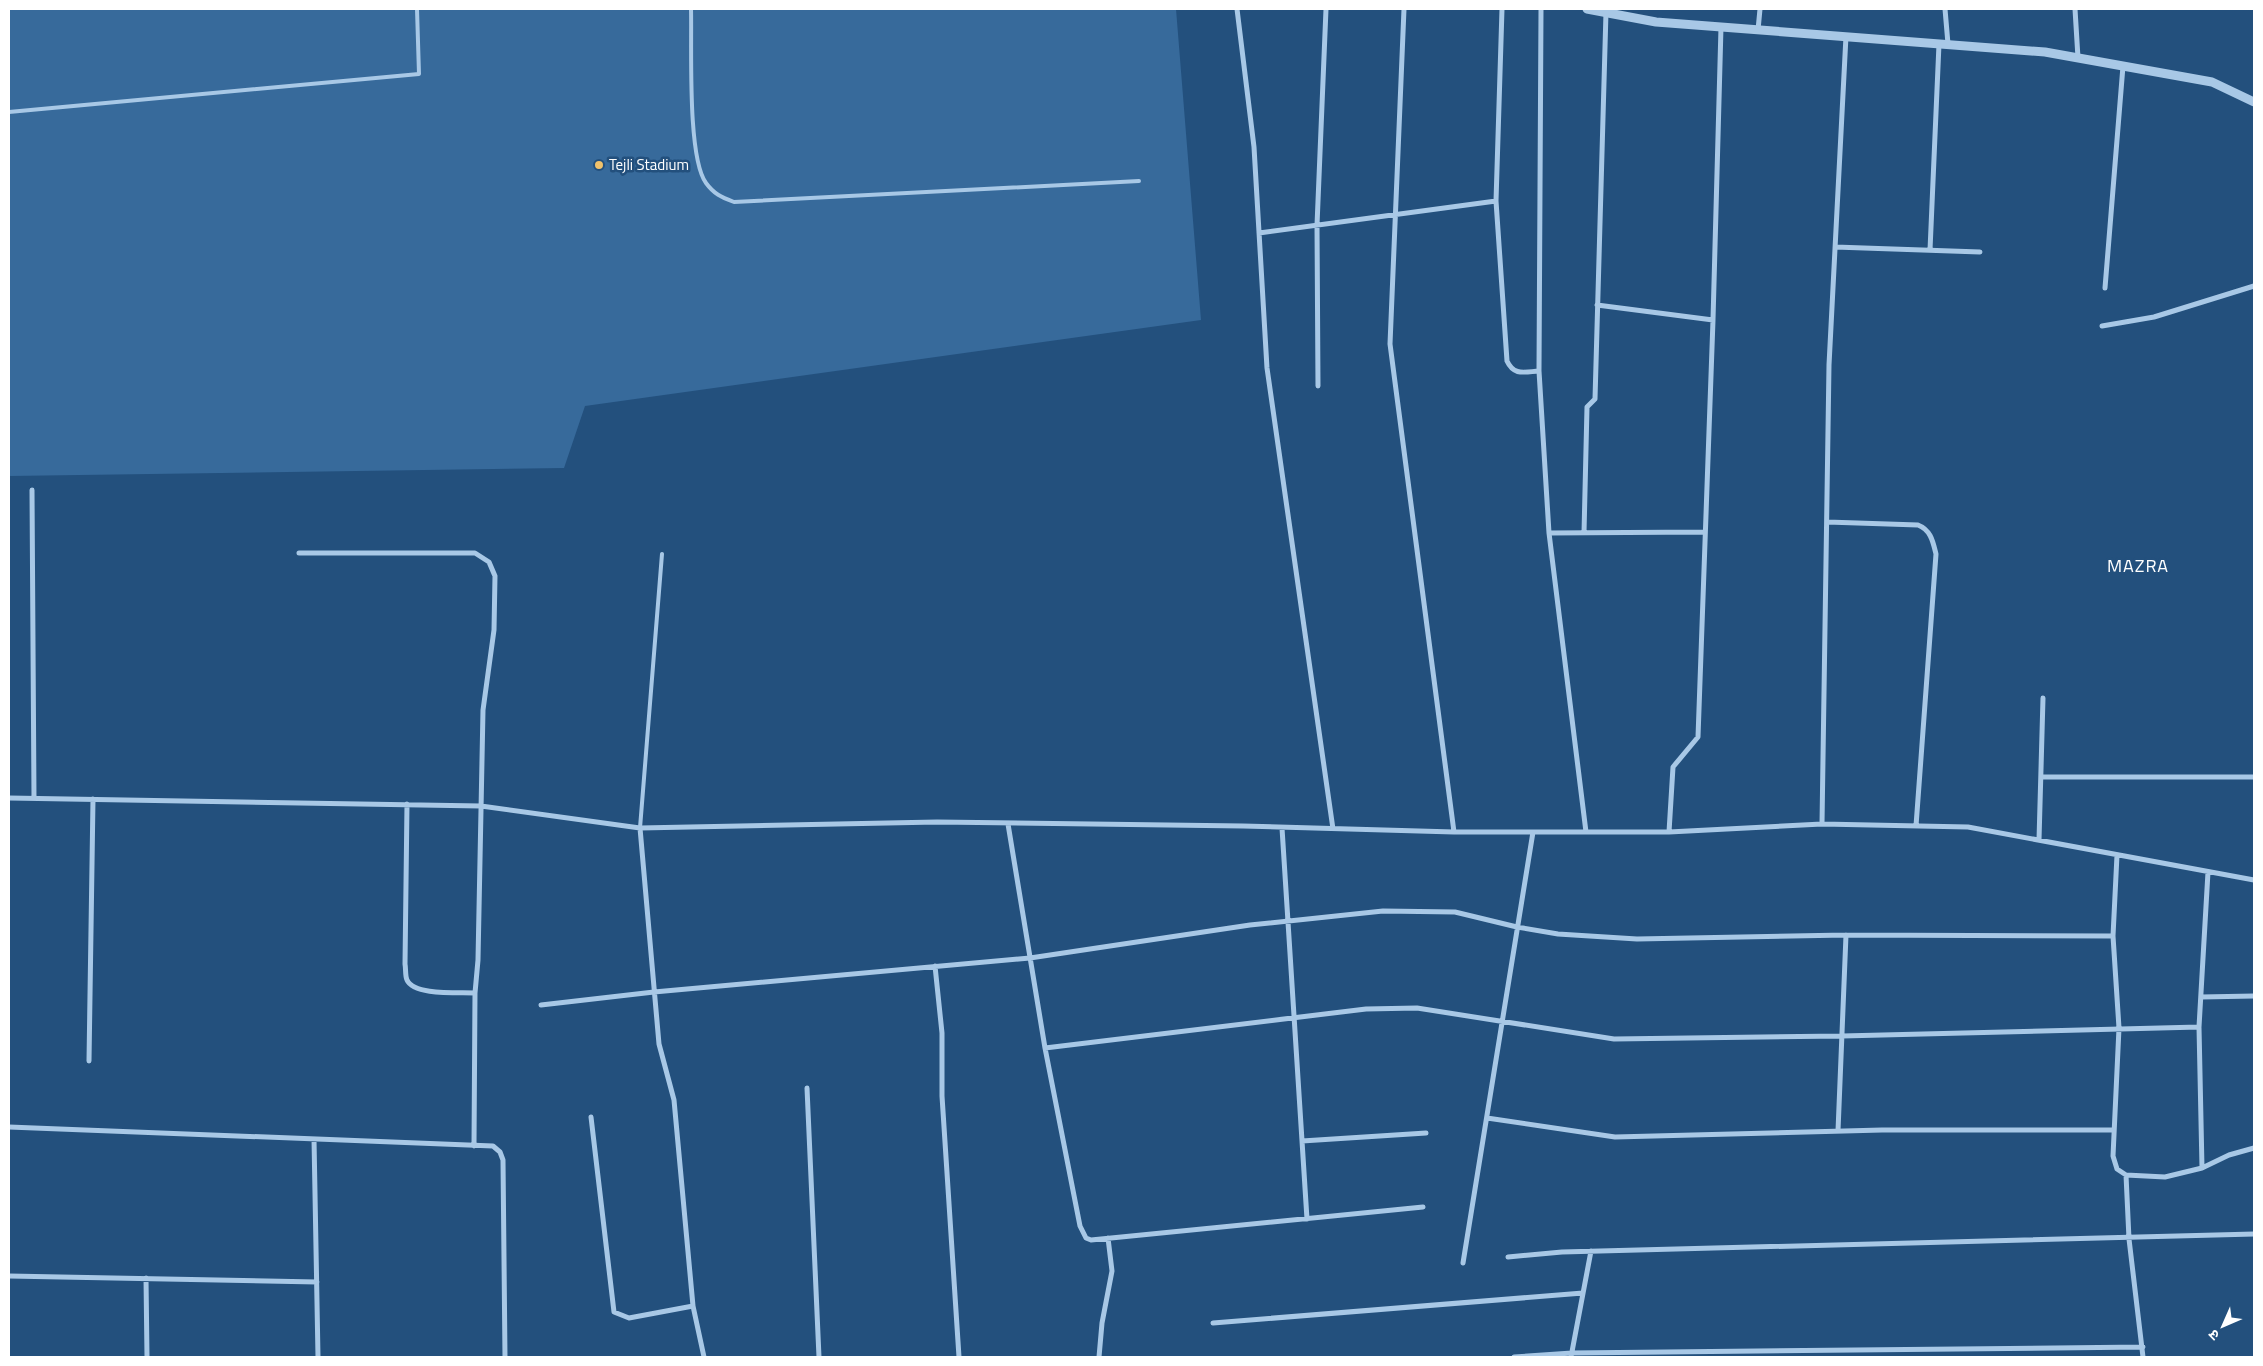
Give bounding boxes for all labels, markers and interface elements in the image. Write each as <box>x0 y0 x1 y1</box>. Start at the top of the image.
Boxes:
place label: Tejli Stadium <box>609 153 689 176</box>
marker: Tejli Stadium <box>593 159 605 171</box>
district label: MAZRA <box>2107 552 2169 579</box>
north arrow <box>2198 1301 2248 1351</box>
text: उ <box>2203 1325 2224 1346</box>

